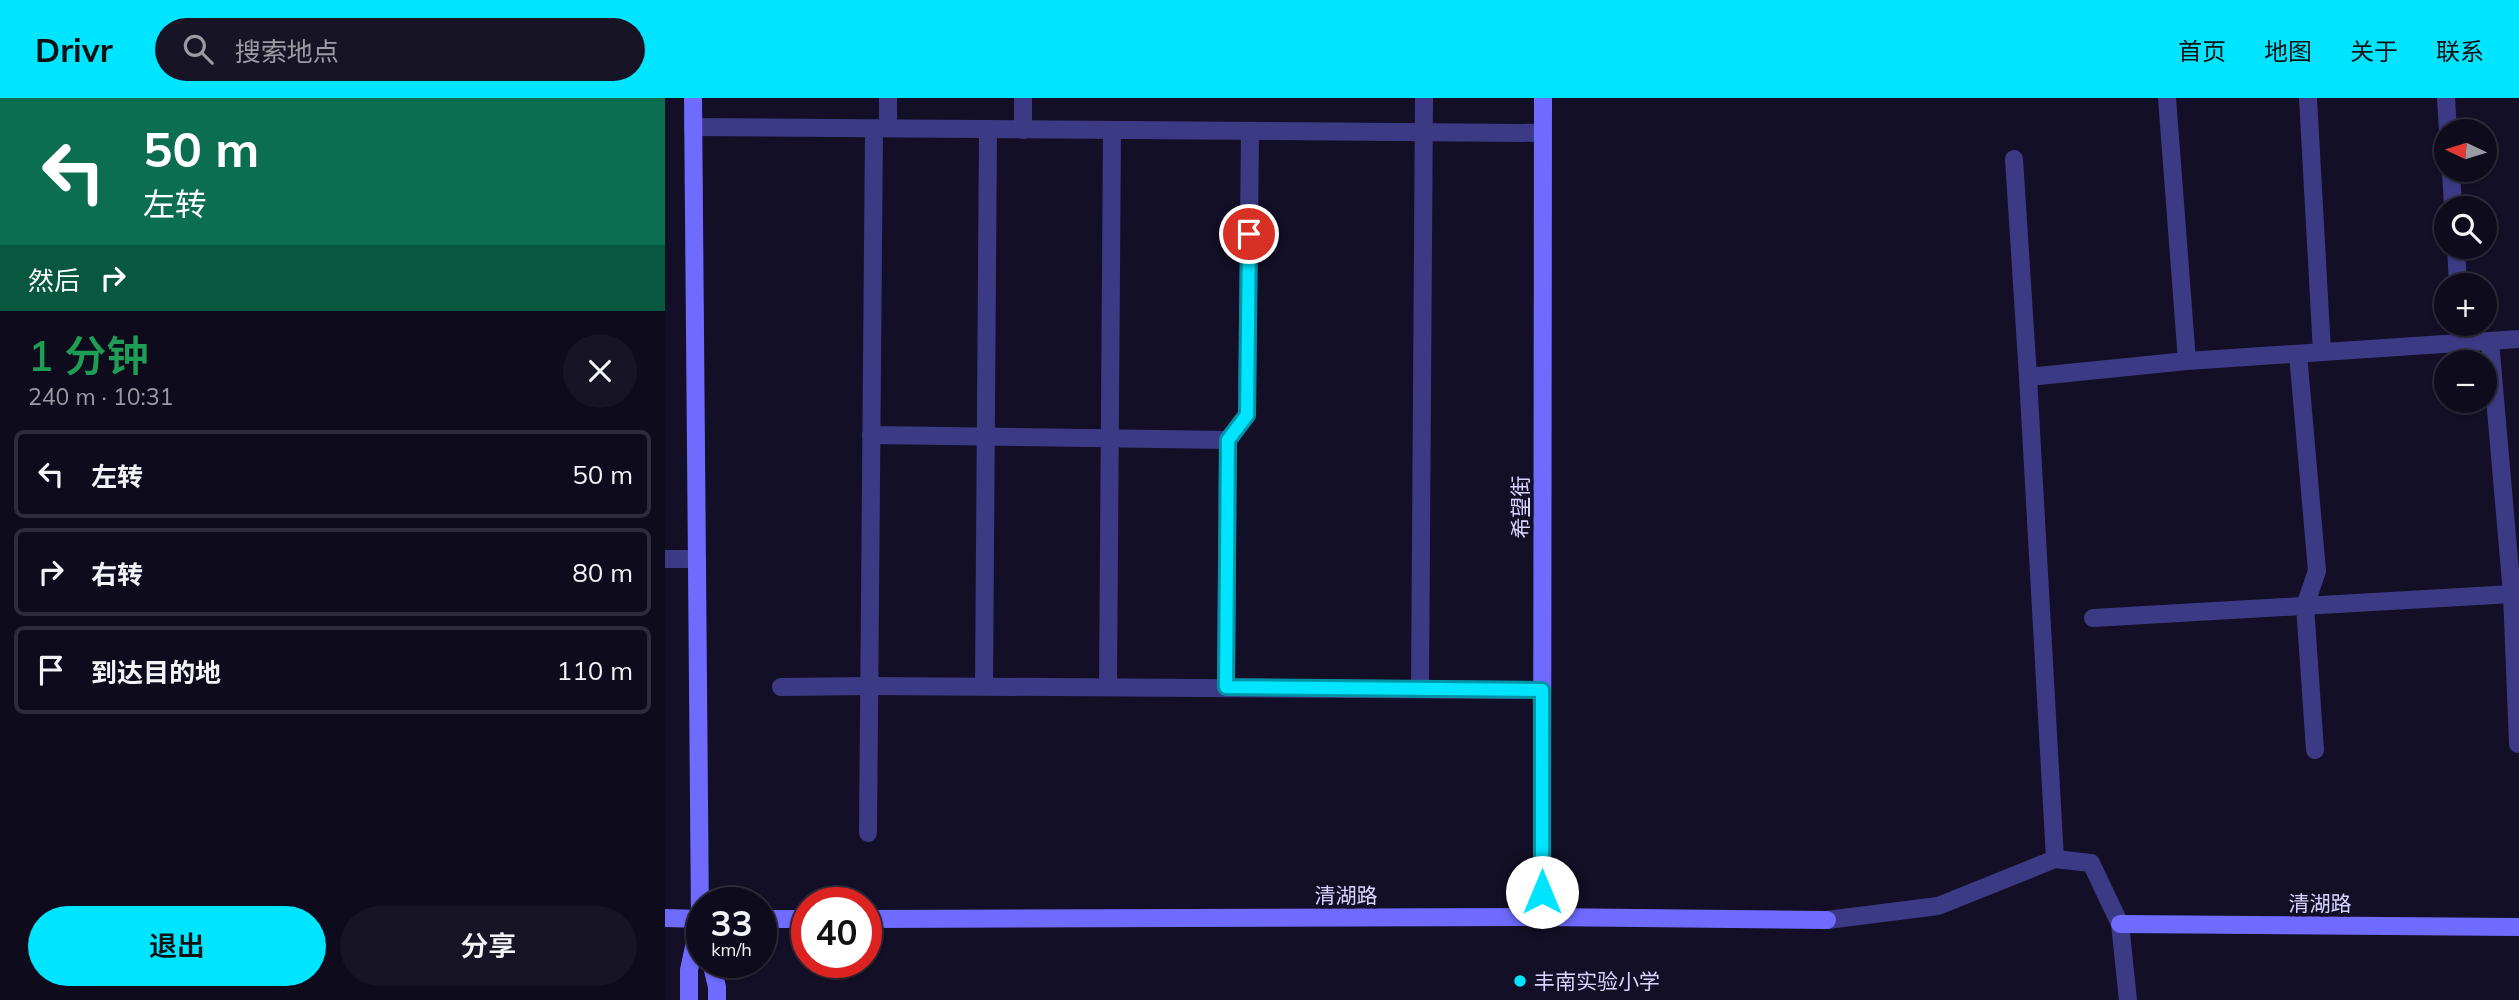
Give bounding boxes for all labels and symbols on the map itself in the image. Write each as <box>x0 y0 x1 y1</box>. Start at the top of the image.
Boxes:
north arrow <box>2434 119 2497 182</box>
pin <box>1219 204 1279 264</box>
street label: 希望街 <box>1507 476 1533 539</box>
position arrow <box>1505 855 1579 929</box>
street label: 清湖路 <box>1315 882 1378 908</box>
speed limit sign: 40 <box>791 887 882 978</box>
street label: 清湖路 <box>2289 890 2352 916</box>
place label: 丰南实验小学 <box>1534 968 1660 994</box>
marker: 丰南实验小学 <box>1512 973 1528 989</box>

